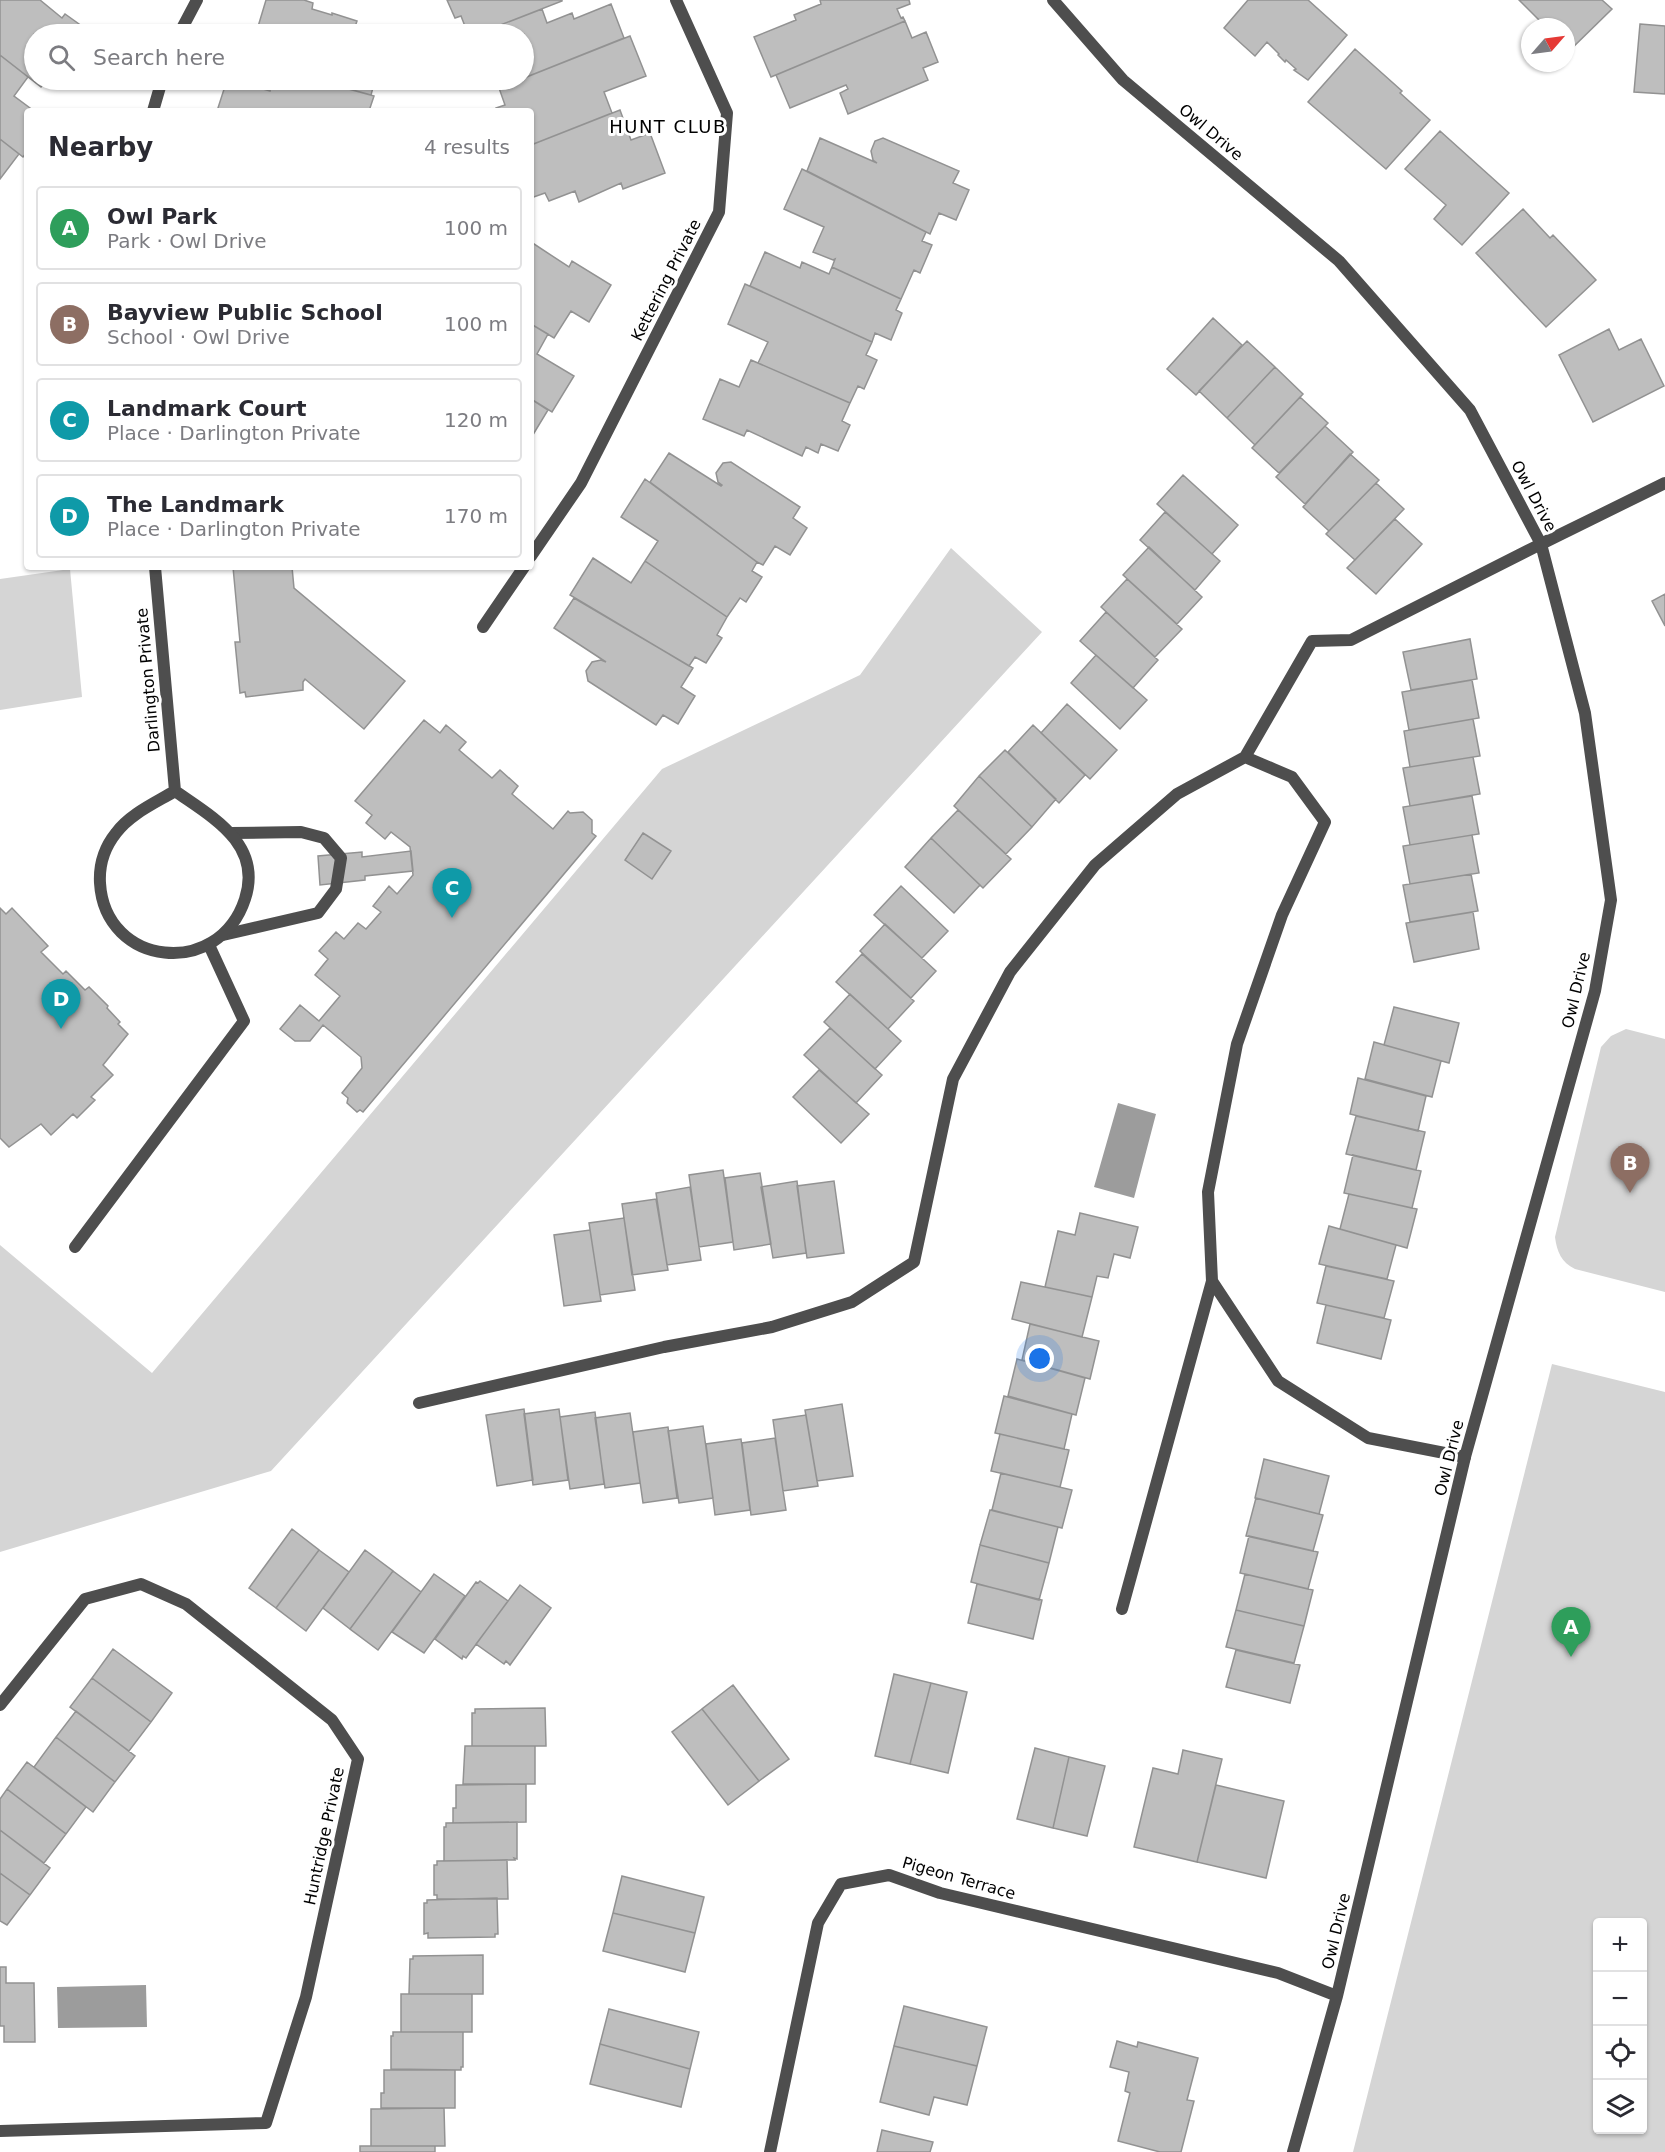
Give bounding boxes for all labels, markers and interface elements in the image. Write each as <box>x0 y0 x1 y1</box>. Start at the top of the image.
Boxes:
north arrow <box>1521 18 1575 72</box>
search box <box>24 24 534 90</box>
icon: search <box>45 41 78 74</box>
text: Search here <box>93 45 225 70</box>
street label: Owl Drive <box>1175 100 1247 164</box>
district label: HUNT CLUB <box>609 116 727 137</box>
text: Nearby <box>48 132 153 162</box>
text: 4 results <box>424 135 510 159</box>
text: Owl Park <box>107 204 217 229</box>
text: A <box>62 216 77 240</box>
text: 100 m <box>444 216 508 240</box>
street label: Kettering Private <box>627 216 705 344</box>
text: Park · Owl Drive <box>107 229 267 253</box>
text: Bayview Public School <box>107 300 383 325</box>
text: B <box>62 312 77 336</box>
text: 100 m <box>444 312 508 336</box>
text: School · Owl Drive <box>107 325 290 349</box>
text: Landmark Court <box>107 396 306 421</box>
text: C <box>62 408 77 432</box>
text: 120 m <box>444 408 508 432</box>
text: Place · Darlington Private <box>107 421 360 445</box>
street label: Owl Drive <box>1507 457 1561 535</box>
text: The Landmark <box>107 492 284 517</box>
text: D <box>61 504 78 528</box>
text: 170 m <box>444 504 508 528</box>
text: Place · Darlington Private <box>107 517 360 541</box>
street label: Darlington Private <box>132 607 164 753</box>
pin: C <box>432 868 472 918</box>
street label: Owl Drive <box>1558 950 1594 1030</box>
pin: D <box>42 980 80 1029</box>
pin: B <box>1610 1144 1650 1193</box>
your location <box>1025 1344 1054 1373</box>
street label: Owl Drive <box>1430 1418 1468 1498</box>
pin: A <box>1552 1608 1590 1657</box>
street label: Huntridge Private <box>300 1765 348 1907</box>
street label: Pigeon Terrace <box>900 1853 1018 1903</box>
street label: Owl Drive <box>1318 1891 1354 1971</box>
map controls <box>1593 1918 1647 2134</box>
button: + <box>1593 1918 1647 1972</box>
button: − <box>1593 1972 1647 2026</box>
button: locate <box>1593 2026 1647 2080</box>
button: layers <box>1593 2080 1647 2134</box>

